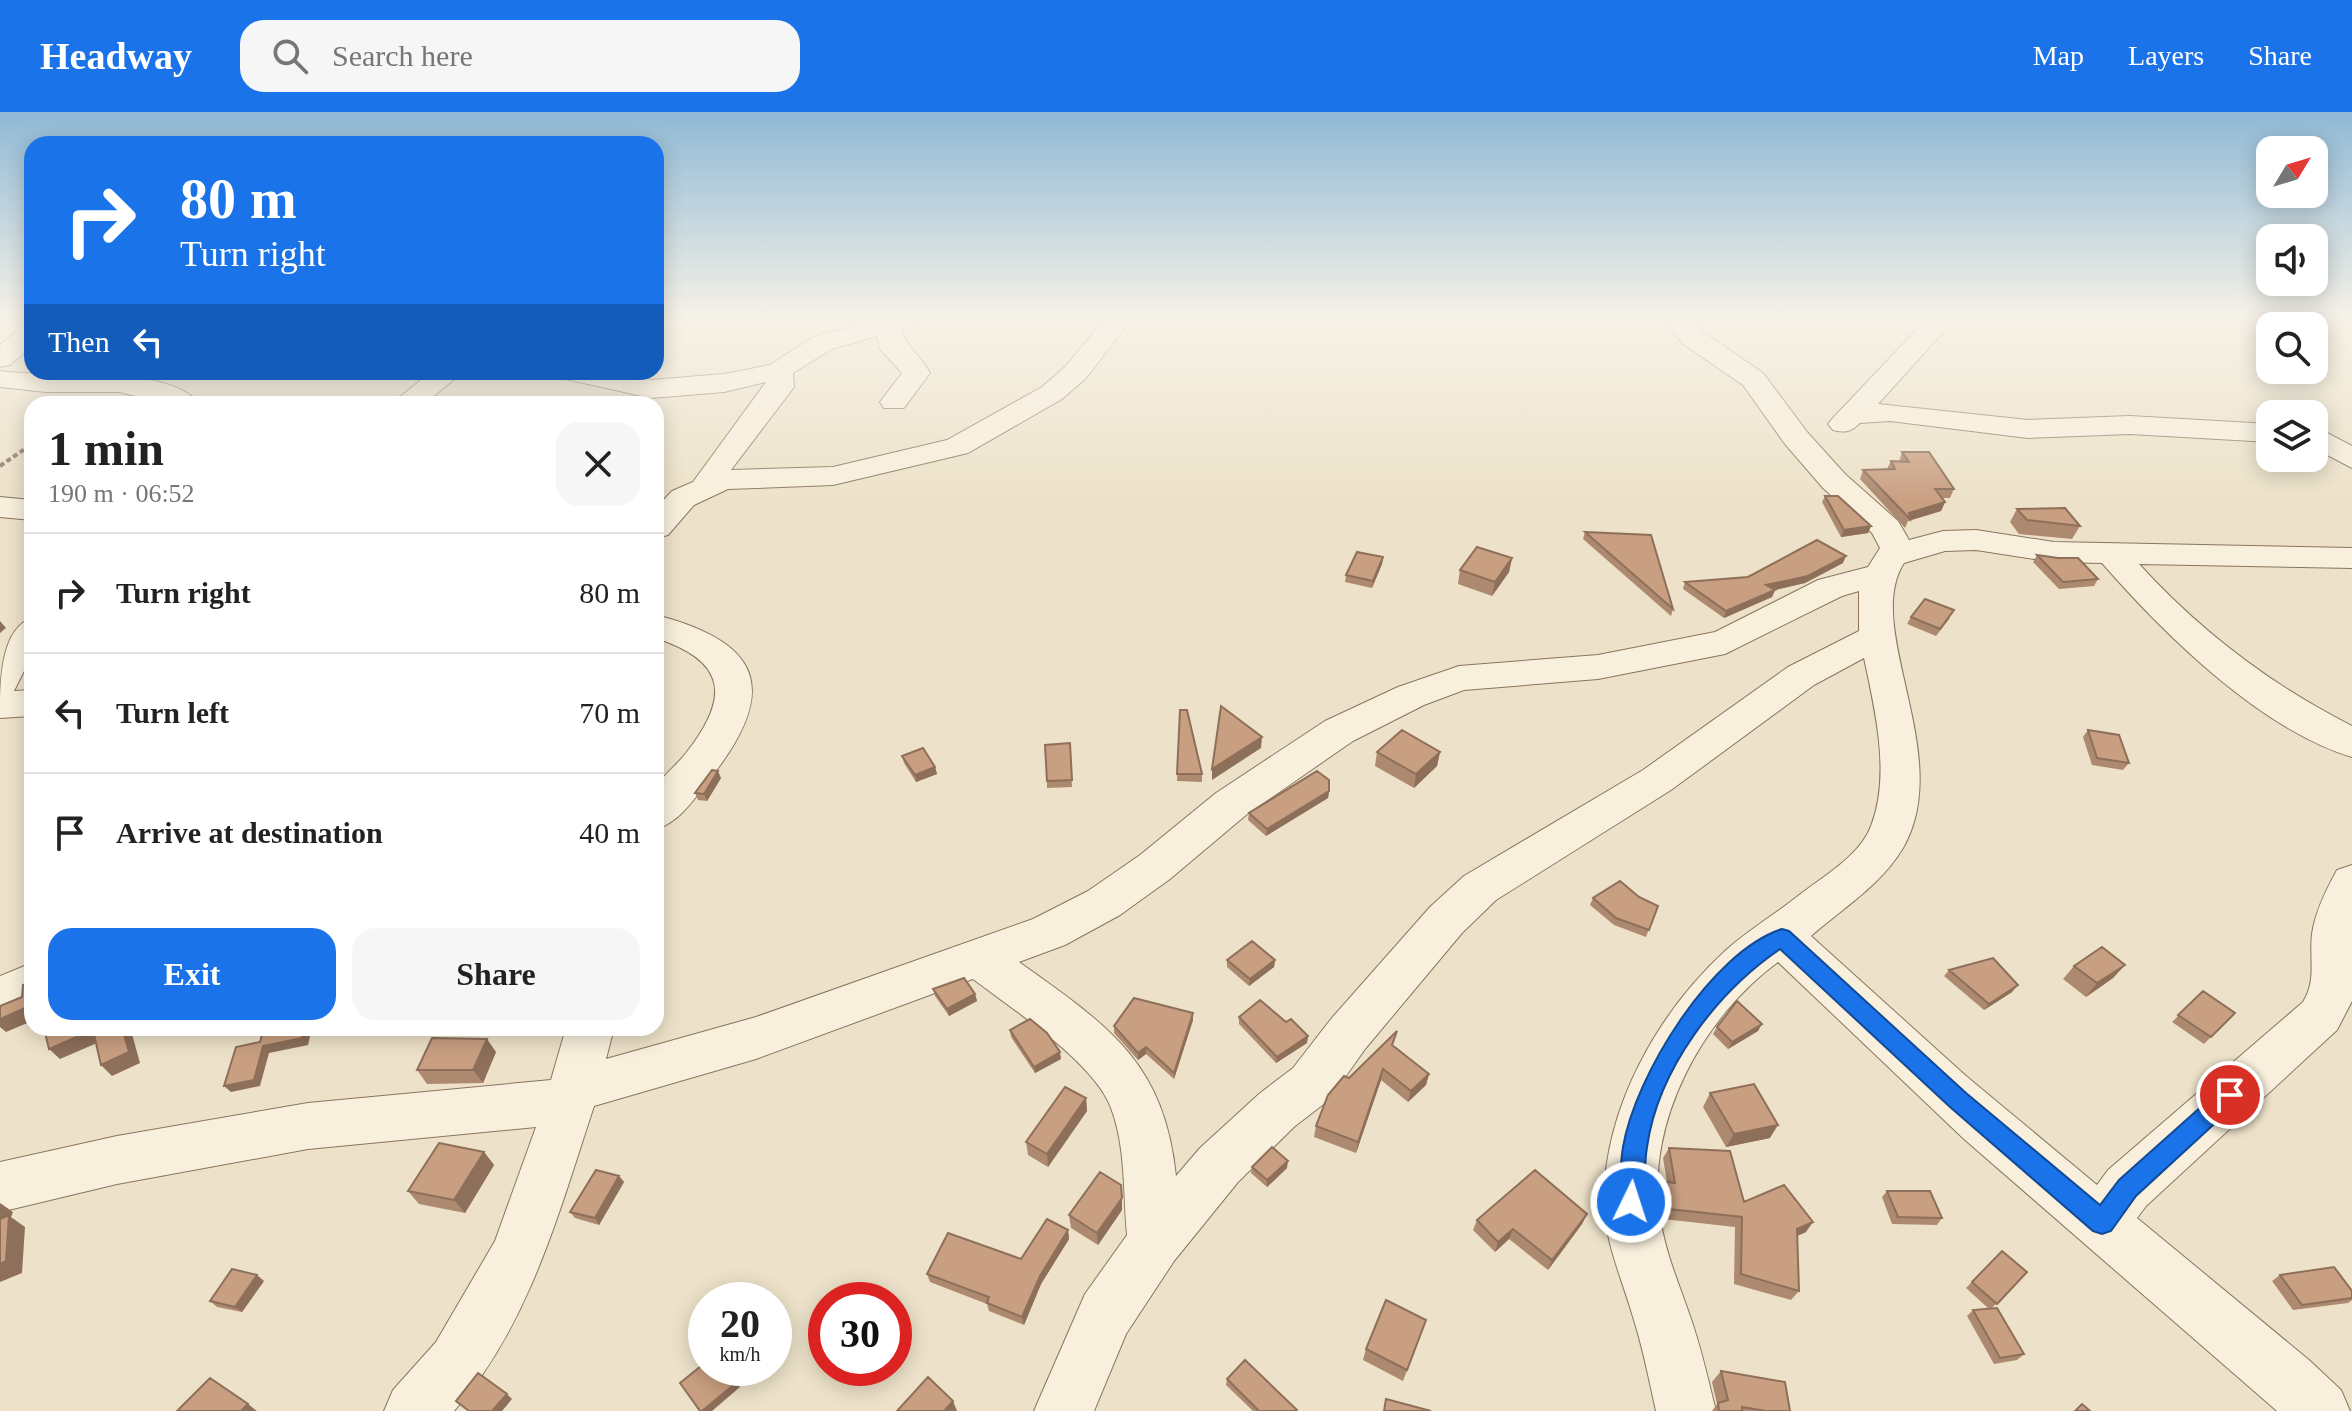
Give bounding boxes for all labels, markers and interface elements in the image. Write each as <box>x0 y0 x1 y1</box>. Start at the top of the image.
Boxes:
search box <box>240 20 800 92</box>
icon: search <box>268 34 312 78</box>
text: Headway <box>40 35 192 77</box>
text: Search here <box>332 39 473 72</box>
text: Map <box>2033 40 2084 71</box>
text: Layers <box>2128 40 2204 71</box>
text: Share <box>2248 40 2312 71</box>
north arrow <box>2256 136 2328 208</box>
map controls <box>2256 136 2328 472</box>
icon: right <box>48 168 152 272</box>
text: 80 m <box>180 168 297 230</box>
button: sound <box>2256 224 2328 296</box>
text: Turn right <box>180 234 326 274</box>
button: search <box>2256 312 2328 384</box>
icon: left <box>126 320 170 364</box>
text: Then <box>48 325 110 358</box>
button: layers <box>2256 400 2328 472</box>
text: 1 min <box>48 422 164 475</box>
button: close <box>556 422 640 506</box>
text: 190 m · 06:52 <box>48 479 195 508</box>
icon: right <box>48 571 92 615</box>
text: Turn right <box>116 576 251 609</box>
text: 80 m <box>579 576 640 609</box>
icon: left <box>48 691 92 735</box>
text: Turn left <box>116 696 229 729</box>
text: 70 m <box>579 696 640 729</box>
icon: arrive <box>48 811 92 855</box>
text: Arrive at destination <box>116 816 383 849</box>
text: 40 m <box>579 816 640 849</box>
button: Exit <box>48 928 336 1020</box>
button: Share <box>352 928 640 1020</box>
pin <box>2196 1061 2264 1129</box>
icon: arrive <box>2208 1073 2252 1117</box>
position arrow <box>1589 1160 1673 1244</box>
speed limit sign: 30 <box>808 1282 912 1386</box>
text: 20 <box>720 1301 760 1346</box>
text: km/h <box>719 1343 761 1365</box>

